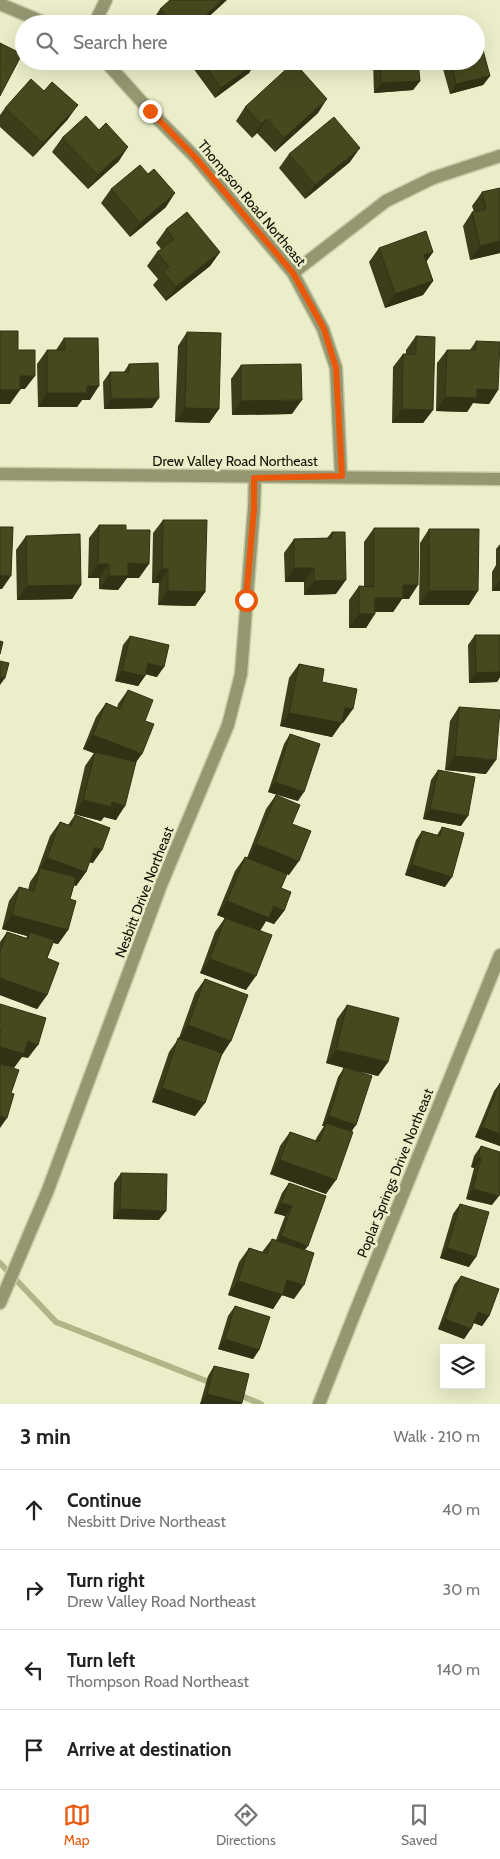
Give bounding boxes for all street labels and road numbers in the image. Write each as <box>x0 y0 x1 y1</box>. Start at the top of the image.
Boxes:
street label: Thompson Road Northeast <box>194 136 310 270</box>
street label: Drew Valley Road Northeast <box>152 452 318 470</box>
street label: Nesbitt Drive Northeast <box>111 824 177 960</box>
street label: Poplar Springs Drive Northeast <box>353 1085 437 1260</box>

